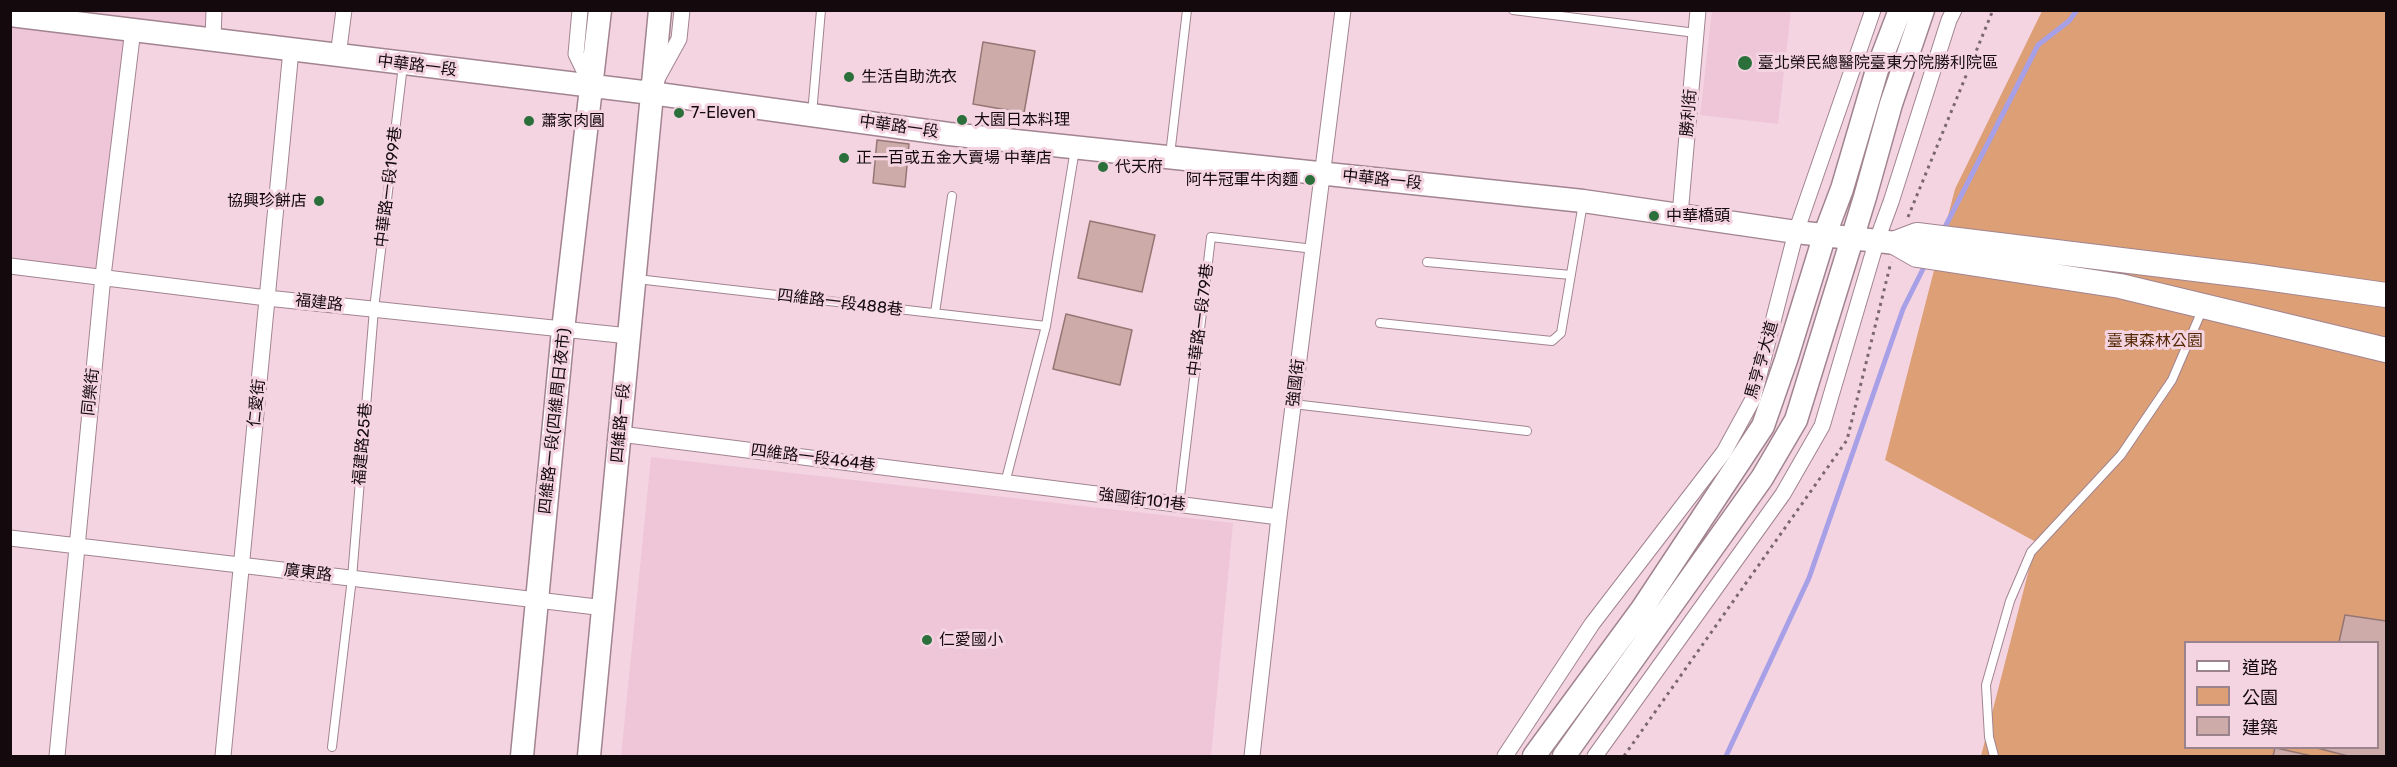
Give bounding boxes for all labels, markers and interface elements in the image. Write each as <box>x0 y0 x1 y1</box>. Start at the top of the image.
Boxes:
street label: 中華路一段 <box>376 52 458 80</box>
place label: 臺北榮民總醫院臺東分院勝利院區 <box>1758 53 1998 73</box>
marker: 臺北榮民總醫院臺東分院勝利院區 <box>1736 54 1754 72</box>
place label: 生活自助洗衣 <box>861 67 957 87</box>
marker: 生活自助洗衣 <box>842 70 856 84</box>
street label: 勝利街 <box>1677 88 1701 138</box>
place label: 7-Eleven <box>691 103 756 123</box>
marker: 7-Eleven <box>672 106 686 120</box>
place label: 大園日本料理 <box>974 110 1070 130</box>
place label: 蕭家肉圓 <box>541 111 605 131</box>
street label: 中華路一段 <box>858 112 940 142</box>
marker: 大園日本料理 <box>955 113 969 127</box>
marker: 蕭家肉圓 <box>522 114 536 128</box>
street label: 中華路一段199巷 <box>372 125 406 249</box>
place label: 正一百或五金大賣場 中華店 <box>856 148 1052 168</box>
marker: 正一百或五金大賣場 中華店 <box>837 151 851 165</box>
place label: 代天府 <box>1115 157 1163 177</box>
marker: 代天府 <box>1096 160 1110 174</box>
street label: 中華路一段 <box>1341 166 1423 194</box>
place label: 阿牛冠軍牛肉麵 <box>1186 170 1298 190</box>
marker: 阿牛冠軍牛肉麵 <box>1303 173 1317 187</box>
place label: 協興珍餅店 <box>227 191 307 211</box>
marker: 協興珍餅店 <box>312 194 326 208</box>
place label: 中華橋頭 <box>1666 206 1730 226</box>
marker: 中華橋頭 <box>1647 209 1661 223</box>
street label: 中華路一段79巷 <box>1185 262 1217 378</box>
street label: 四維路一段488巷 <box>776 286 904 320</box>
street label: 福建路 <box>294 291 344 315</box>
street label: 馬亨亨大道 <box>1742 319 1782 401</box>
street label: 四維路一段(四維周日夜市) <box>536 327 574 515</box>
park label: 臺東森林公園 <box>2107 331 2203 351</box>
street label: 強國街 <box>1284 358 1308 408</box>
street label: 同樂街 <box>79 367 103 417</box>
street label: 仁愛街 <box>245 378 269 428</box>
street label: 四維路一段 <box>608 382 634 464</box>
street label: 福建路25巷 <box>350 402 376 486</box>
street label: 四維路一段464巷 <box>750 441 876 475</box>
street label: 強國街101巷 <box>1097 485 1187 515</box>
street label: 廣東路 <box>283 561 333 585</box>
place label: 仁愛國小 <box>939 630 1003 650</box>
marker: 仁愛國小 <box>920 633 934 647</box>
legend <box>2184 641 2379 749</box>
text: 道路 <box>2242 657 2278 679</box>
text: 公園 <box>2242 687 2278 709</box>
text: 建築 <box>2242 717 2278 739</box>

